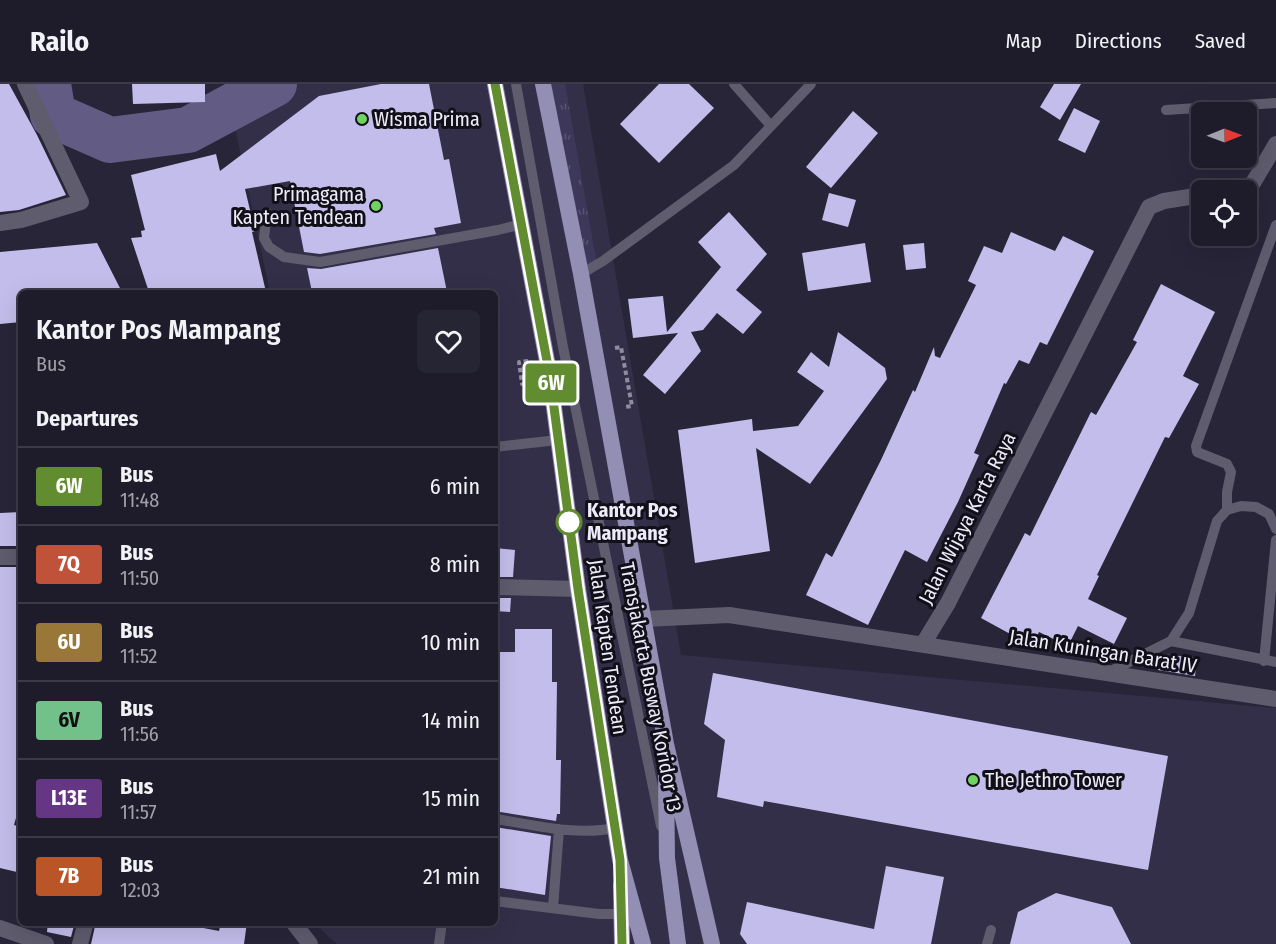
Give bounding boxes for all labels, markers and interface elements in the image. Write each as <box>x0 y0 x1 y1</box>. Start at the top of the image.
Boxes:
text: Railo <box>30 25 89 58</box>
text: Map <box>1005 28 1042 54</box>
text: Directions <box>1075 28 1162 54</box>
text: Saved <box>1195 28 1246 54</box>
north arrow <box>1191 102 1257 168</box>
map controls <box>1191 102 1257 246</box>
place label: Wisma Prima <box>374 107 480 131</box>
marker: Wisma Prima <box>355 112 369 126</box>
button: locate <box>1191 180 1257 246</box>
place label: Primagama Kapten Tendean <box>232 182 364 229</box>
marker: Primagama Kapten Tendean <box>369 199 383 213</box>
button: heart <box>417 310 480 373</box>
text: Kantor Pos Mampang <box>36 313 281 346</box>
text: Bus <box>36 352 66 376</box>
line badge: 6W <box>524 364 578 402</box>
text: 6W <box>537 370 565 396</box>
text: Departures <box>36 405 138 432</box>
street label: Jalan Wijaya Karta Raya <box>913 428 1021 608</box>
text: Bus <box>120 461 153 488</box>
text: 6W <box>55 473 83 499</box>
text: 6 min <box>430 473 480 500</box>
text: 11:48 <box>120 488 159 512</box>
place label: Kantor Pos Mampang <box>587 498 678 545</box>
marker: Kantor Pos Mampang <box>556 509 582 535</box>
text: Bus <box>120 539 153 566</box>
text: 7Q <box>58 551 80 577</box>
text: 8 min <box>430 551 480 578</box>
street label: Jalan Kapten Tendean <box>584 558 632 736</box>
street label: Transjakarta Busway Koridor 13 <box>615 560 687 814</box>
text: 11:50 <box>120 566 159 590</box>
text: Bus <box>120 617 153 644</box>
street label: Jalan Kuningan Barat IV <box>1007 624 1199 678</box>
text: 6U <box>57 629 81 655</box>
text: 10 min <box>421 629 480 656</box>
text: 11:52 <box>120 644 157 668</box>
text: Bus <box>120 695 153 722</box>
text: 6V <box>58 707 80 733</box>
text: 14 min <box>422 707 480 734</box>
text: 11:56 <box>120 722 159 746</box>
place label: The Jethro Tower <box>985 768 1122 792</box>
text: Bus <box>120 773 153 800</box>
marker: The Jethro Tower <box>966 773 980 787</box>
text: L13E <box>51 785 87 811</box>
text: 15 min <box>422 785 480 812</box>
text: 11:57 <box>120 800 157 824</box>
text: Bus <box>120 851 153 878</box>
text: 7B <box>59 863 79 889</box>
text: 21 min <box>423 863 480 890</box>
text: 12:03 <box>120 878 160 902</box>

